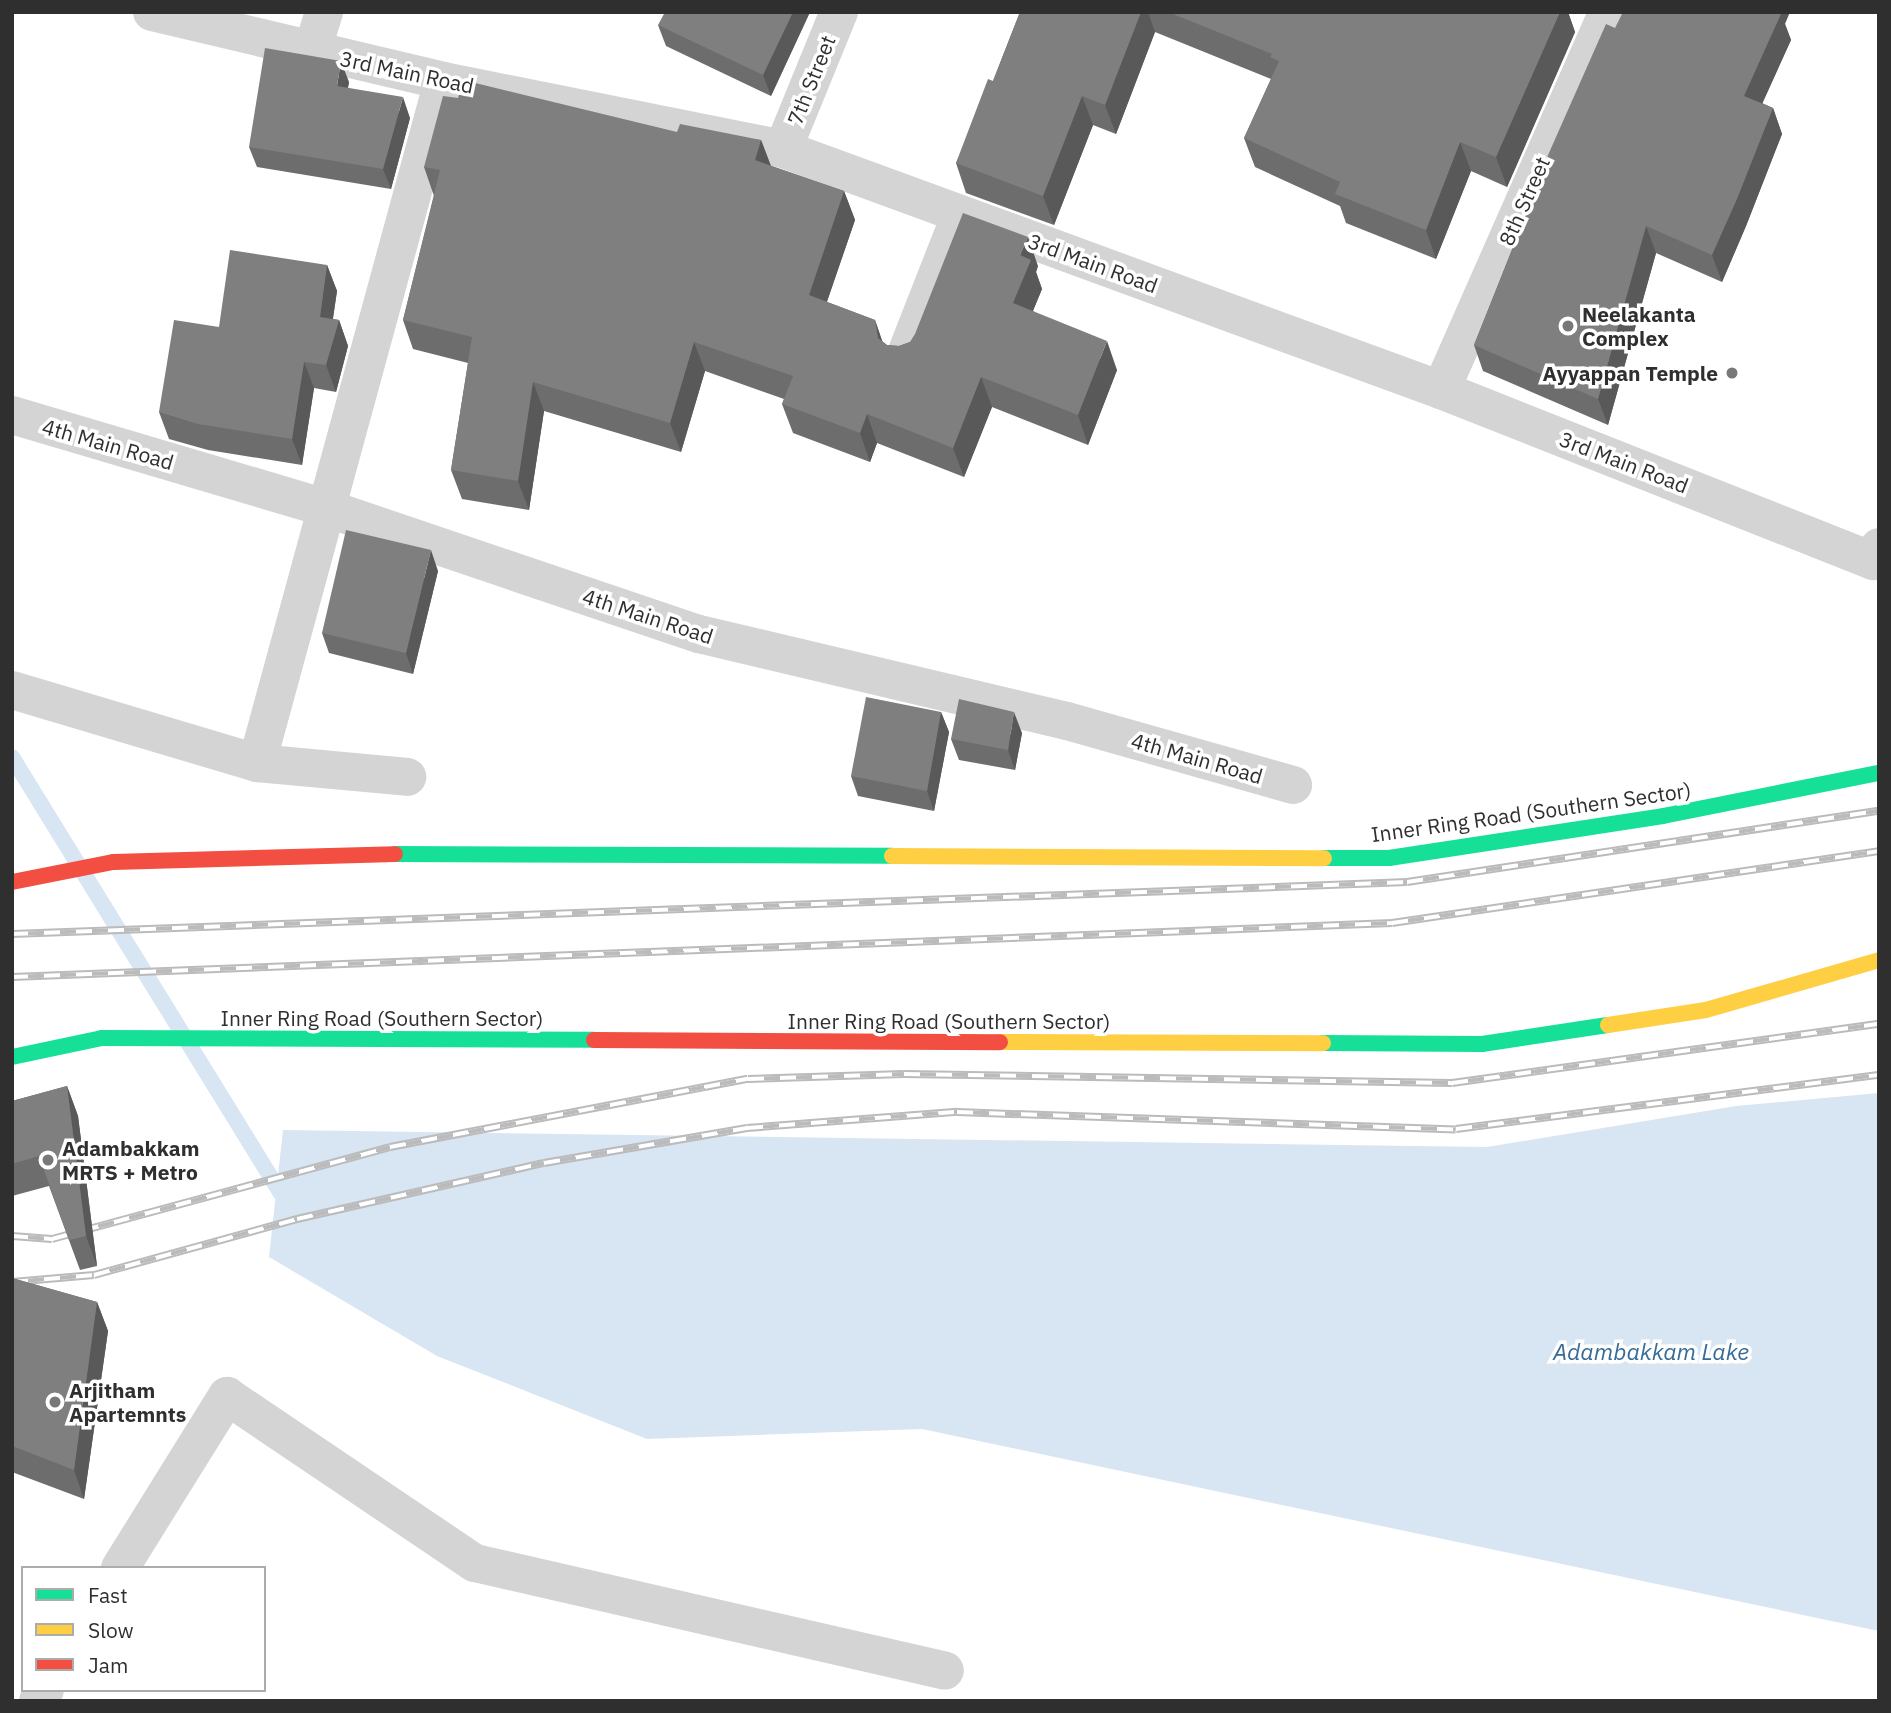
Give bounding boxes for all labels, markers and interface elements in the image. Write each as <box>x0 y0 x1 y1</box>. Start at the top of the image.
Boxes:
street label: 7th Street <box>782 31 840 129</box>
street label: 3rd Main Road <box>338 46 476 98</box>
street label: 8th Street <box>1493 153 1555 249</box>
street label: 3rd Main Road <box>1025 228 1161 298</box>
place label: Neelakanta Complex <box>1582 301 1696 351</box>
marker: Neelakanta Complex <box>1560 318 1576 334</box>
place label: Ayyappan Temple <box>1542 360 1718 386</box>
marker: Ayyappan Temple <box>1724 365 1740 381</box>
street label: 4th Main Road <box>39 413 177 475</box>
street label: 3rd Main Road <box>1556 426 1692 498</box>
street label: 4th Main Road <box>580 583 716 649</box>
street label: 4th Main Road <box>1128 727 1266 789</box>
street label: Inner Ring Road (Southern Sector) <box>1369 777 1693 847</box>
street label: Inner Ring Road (Southern Sector) <box>221 1005 543 1031</box>
street label: Inner Ring Road (Southern Sector) <box>788 1008 1110 1034</box>
place label: Adambakkam MRTS + Metro <box>62 1135 200 1185</box>
marker: Adambakkam MRTS + Metro <box>40 1152 56 1168</box>
water label: Adambakkam Lake <box>1553 1337 1749 1365</box>
place label: Arjitham Apartemnts <box>69 1377 186 1427</box>
marker: Arjitham Apartemnts <box>47 1394 63 1410</box>
legend <box>21 1566 266 1692</box>
text: Fast <box>88 1581 128 1609</box>
text: Slow <box>88 1616 134 1644</box>
text: Jam <box>88 1651 128 1679</box>

